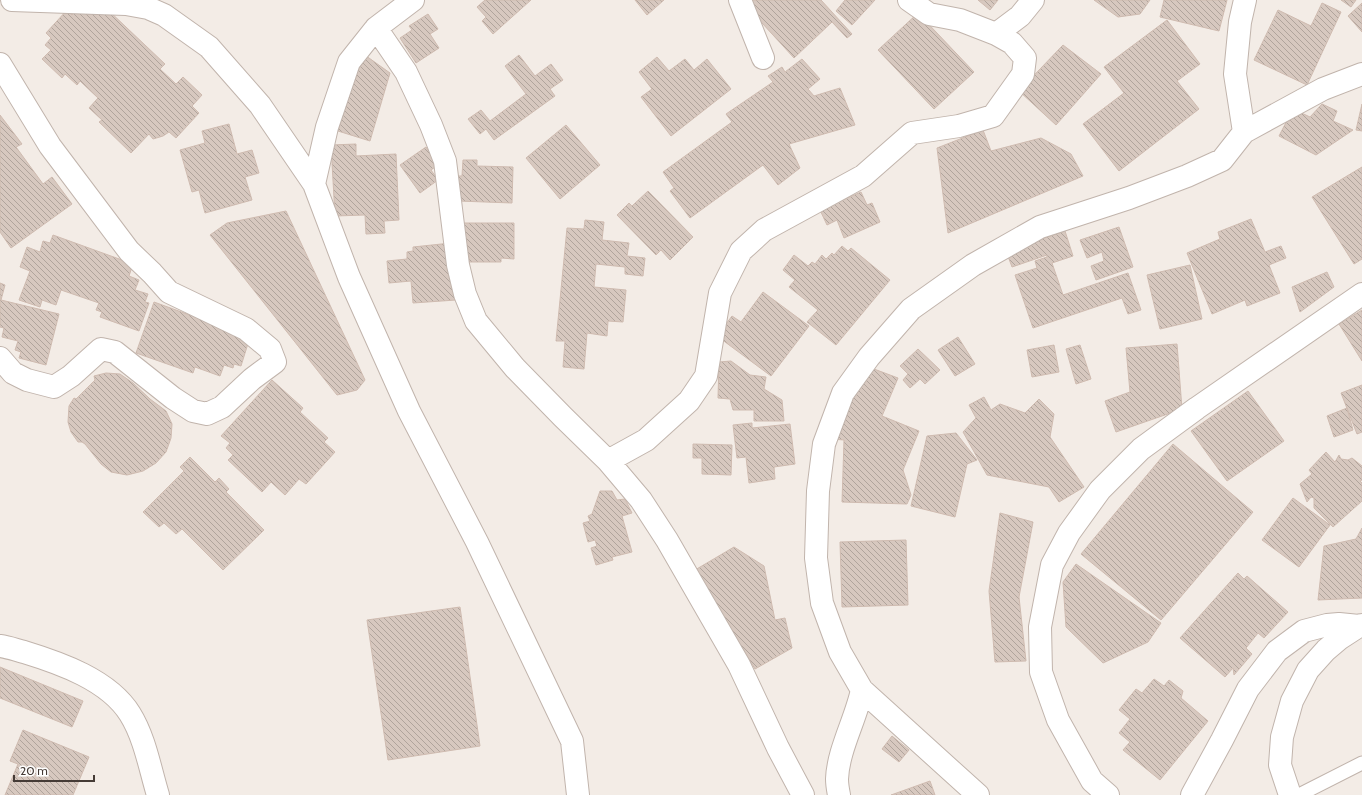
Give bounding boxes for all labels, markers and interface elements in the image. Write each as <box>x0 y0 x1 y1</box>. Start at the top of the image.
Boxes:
scale bar <box>14 757 94 783</box>
text: 20 m <box>20 763 48 778</box>

